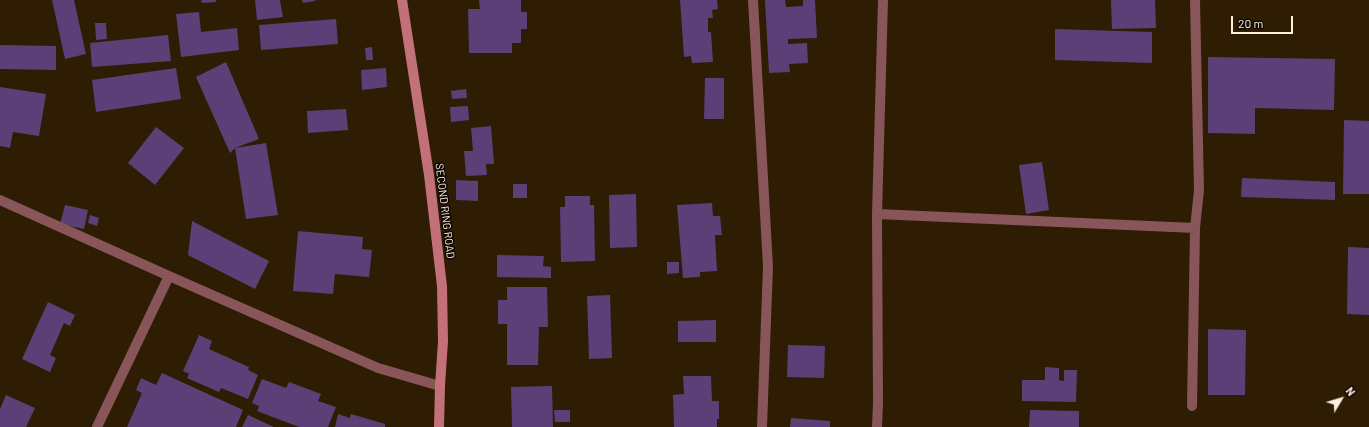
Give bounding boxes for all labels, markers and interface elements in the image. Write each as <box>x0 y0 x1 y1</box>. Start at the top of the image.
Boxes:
scale bar <box>1233 8 1295 34</box>
text: 20 m <box>1238 16 1264 30</box>
street label: SECOND RING ROAD <box>433 163 457 259</box>
north arrow <box>1321 379 1361 419</box>
text: N <box>1343 384 1358 398</box>

